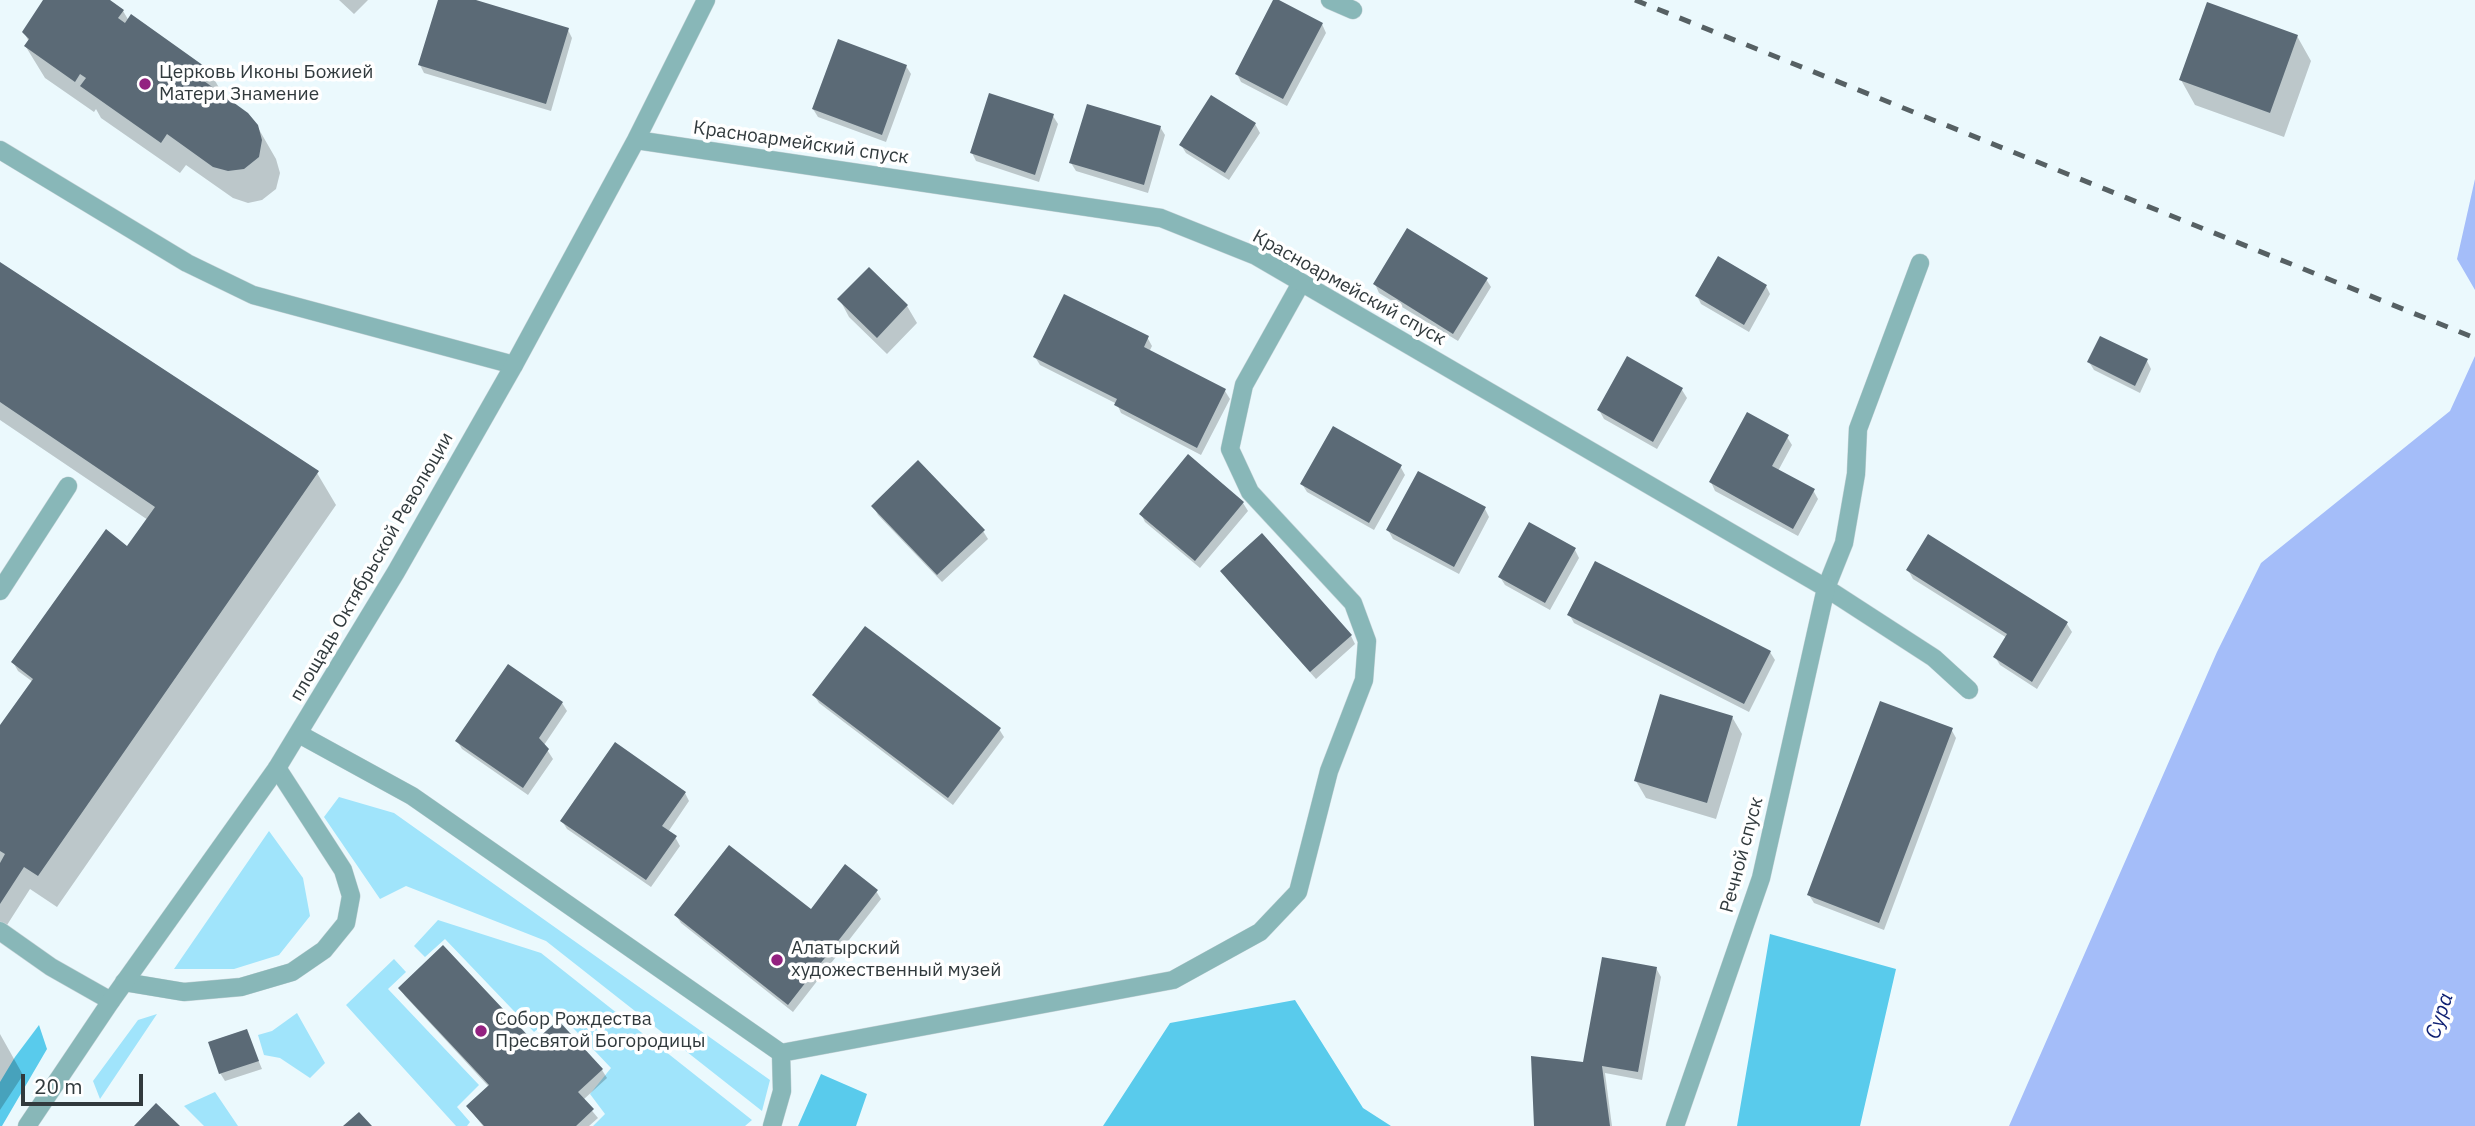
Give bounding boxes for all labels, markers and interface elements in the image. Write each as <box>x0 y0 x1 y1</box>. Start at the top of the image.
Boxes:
place label: Церковь Иконы Божией Матери Знамение <box>159 62 373 106</box>
marker: Церковь Иконы Божией Матери Знамение <box>137 76 153 92</box>
street label: Красноармейский спуск <box>692 117 910 169</box>
street label: Красноармейский спуск <box>1248 225 1450 351</box>
street label: площадь Октябрьской Революции <box>285 428 459 706</box>
street label: Речной спуск <box>1716 795 1768 915</box>
place label: Алатырский художественный музей <box>791 938 1001 982</box>
marker: Алатырский художественный музей <box>769 952 785 968</box>
water label: Сура <box>2421 990 2459 1042</box>
place label: Собор Рождества Пресвятой Богородицы <box>495 1009 705 1053</box>
marker: Собор Рождества Пресвятой Богородицы <box>473 1023 489 1039</box>
scale bar <box>24 1060 147 1104</box>
text: 20 m <box>34 1072 83 1100</box>

